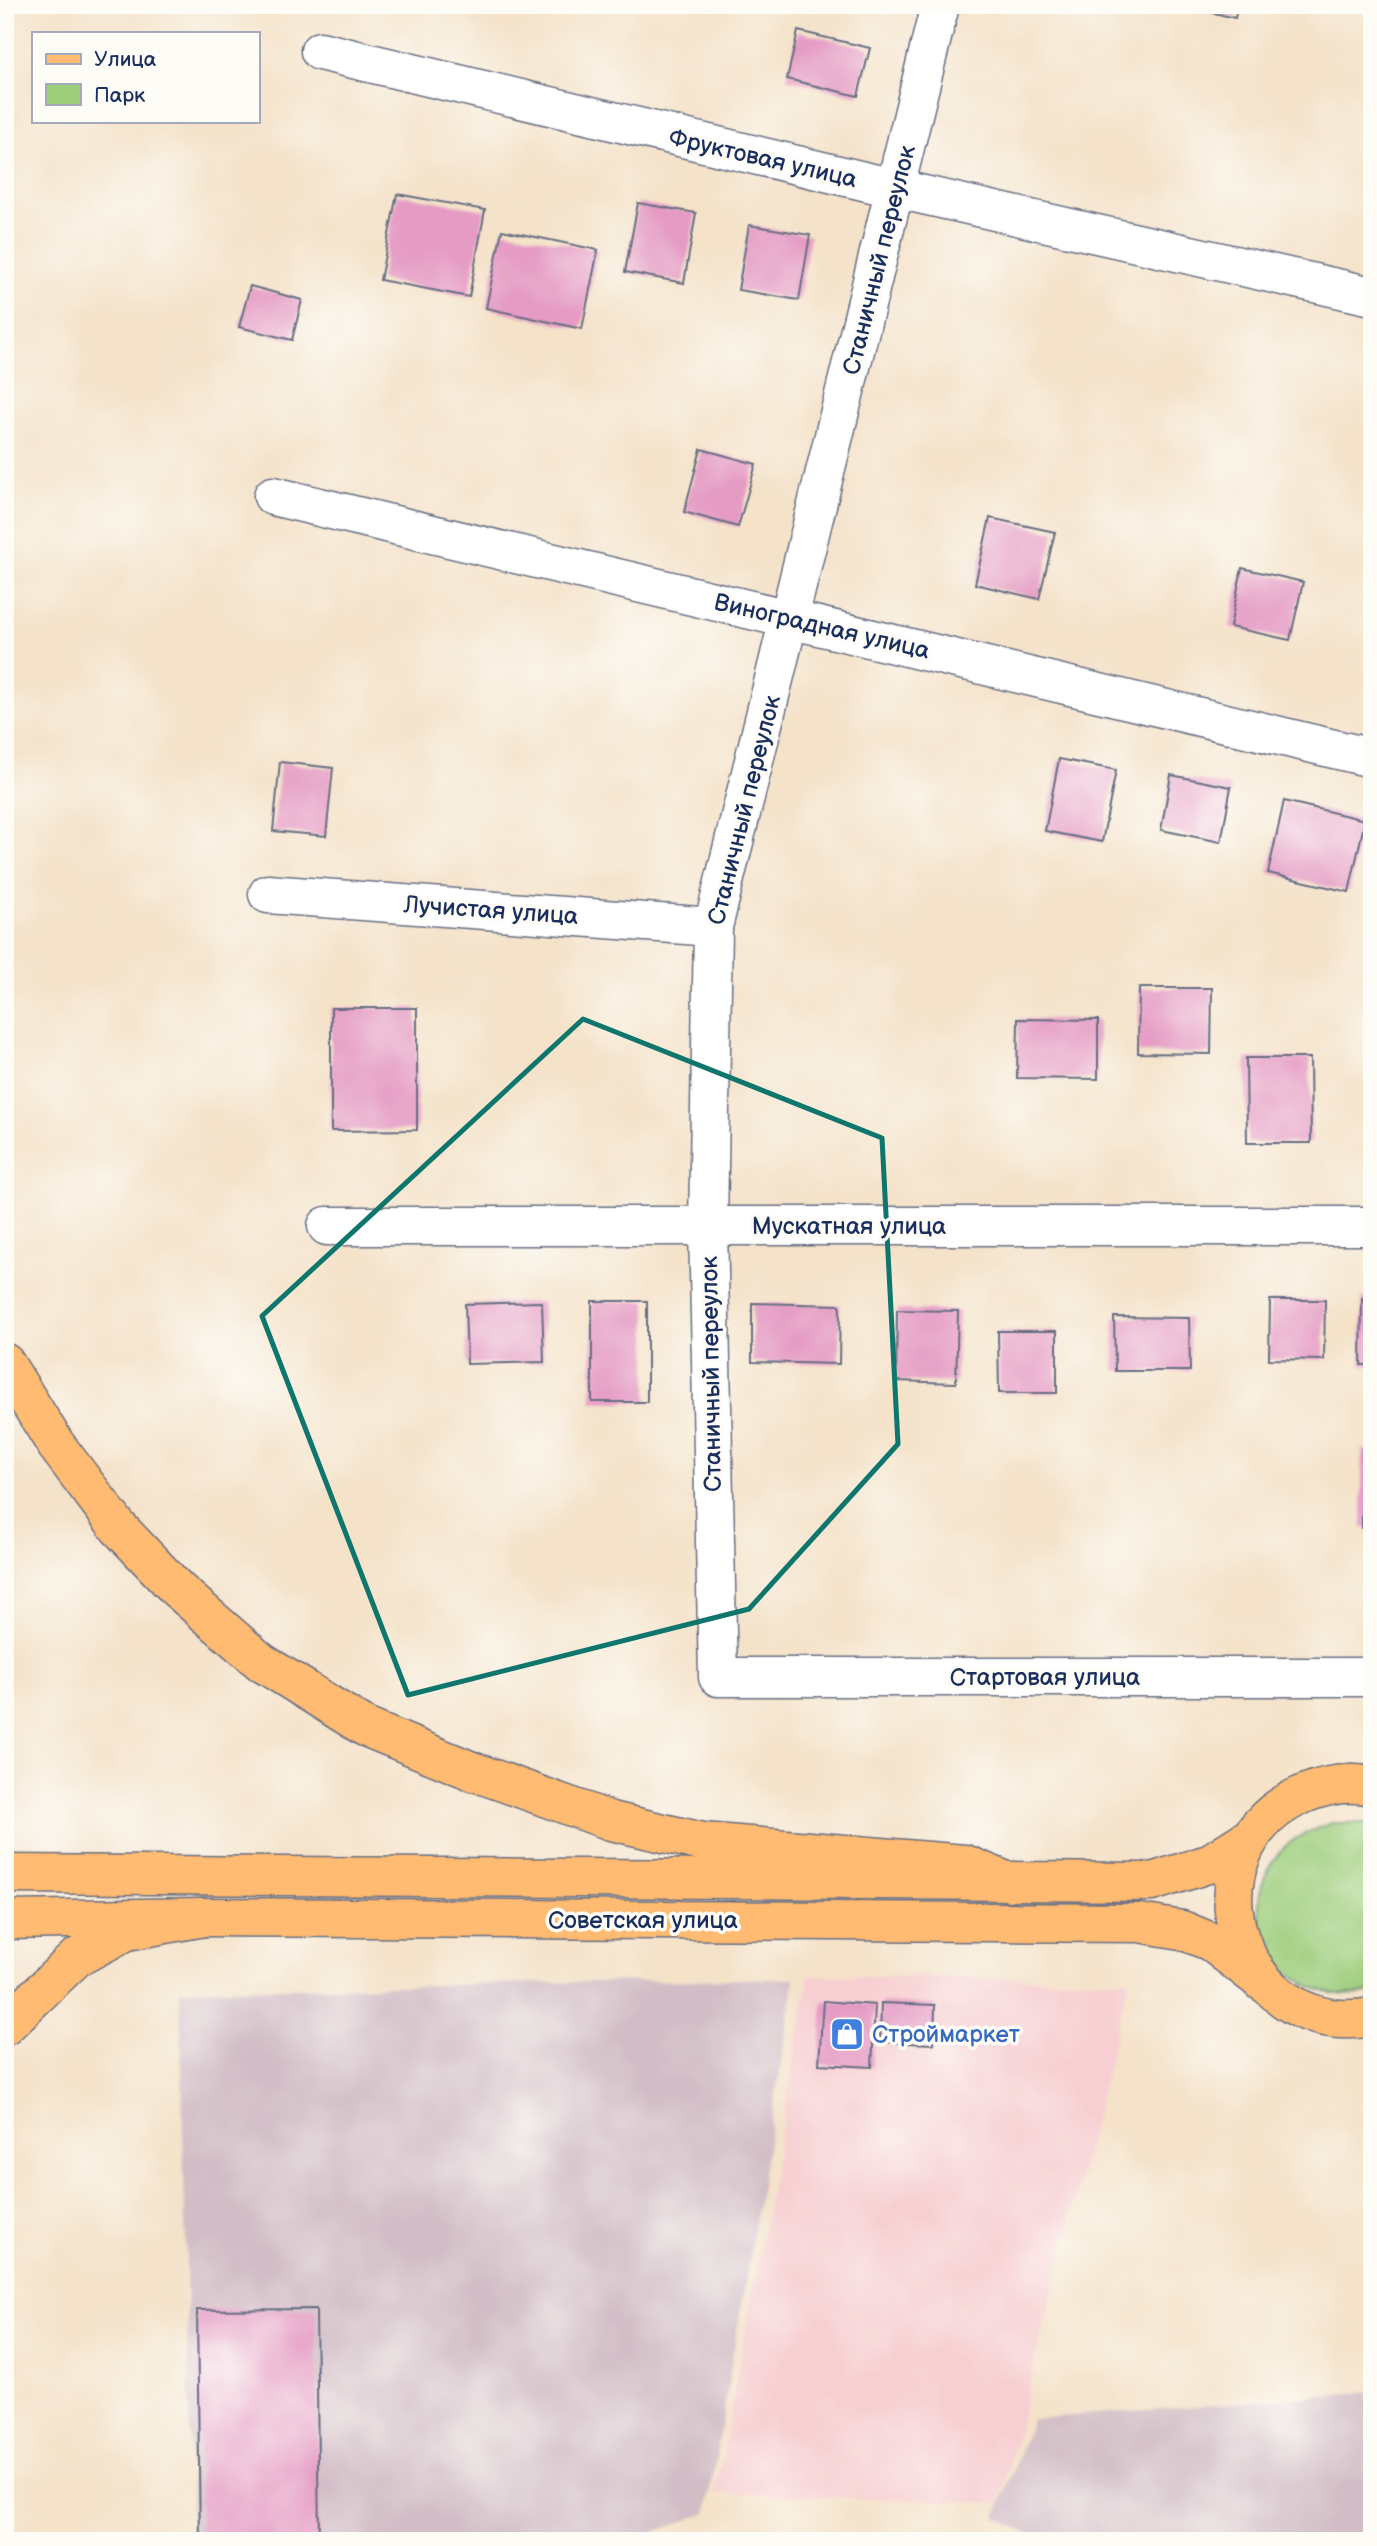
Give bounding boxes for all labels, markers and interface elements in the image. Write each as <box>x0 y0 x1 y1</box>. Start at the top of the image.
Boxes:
legend <box>32 32 259 122</box>
text: Улица <box>94 47 157 72</box>
text: Парк <box>94 83 145 108</box>
street label: Фруктовая улица <box>666 123 860 194</box>
street label: Станичный переулок <box>837 142 922 378</box>
street label: Виноградная улица <box>711 588 933 665</box>
street label: Станичный переулок <box>702 692 787 928</box>
street label: Лучистая улица <box>402 890 579 931</box>
street label: Мускатная улица <box>752 1212 946 1241</box>
street label: Станичный переулок <box>695 1256 728 1492</box>
street label: Стартовая улица <box>950 1663 1140 1692</box>
street label: Советская улица <box>548 1906 738 1935</box>
shop icon: Строймаркет <box>828 2015 866 2053</box>
place label: Строймаркет <box>872 2020 1020 2049</box>

